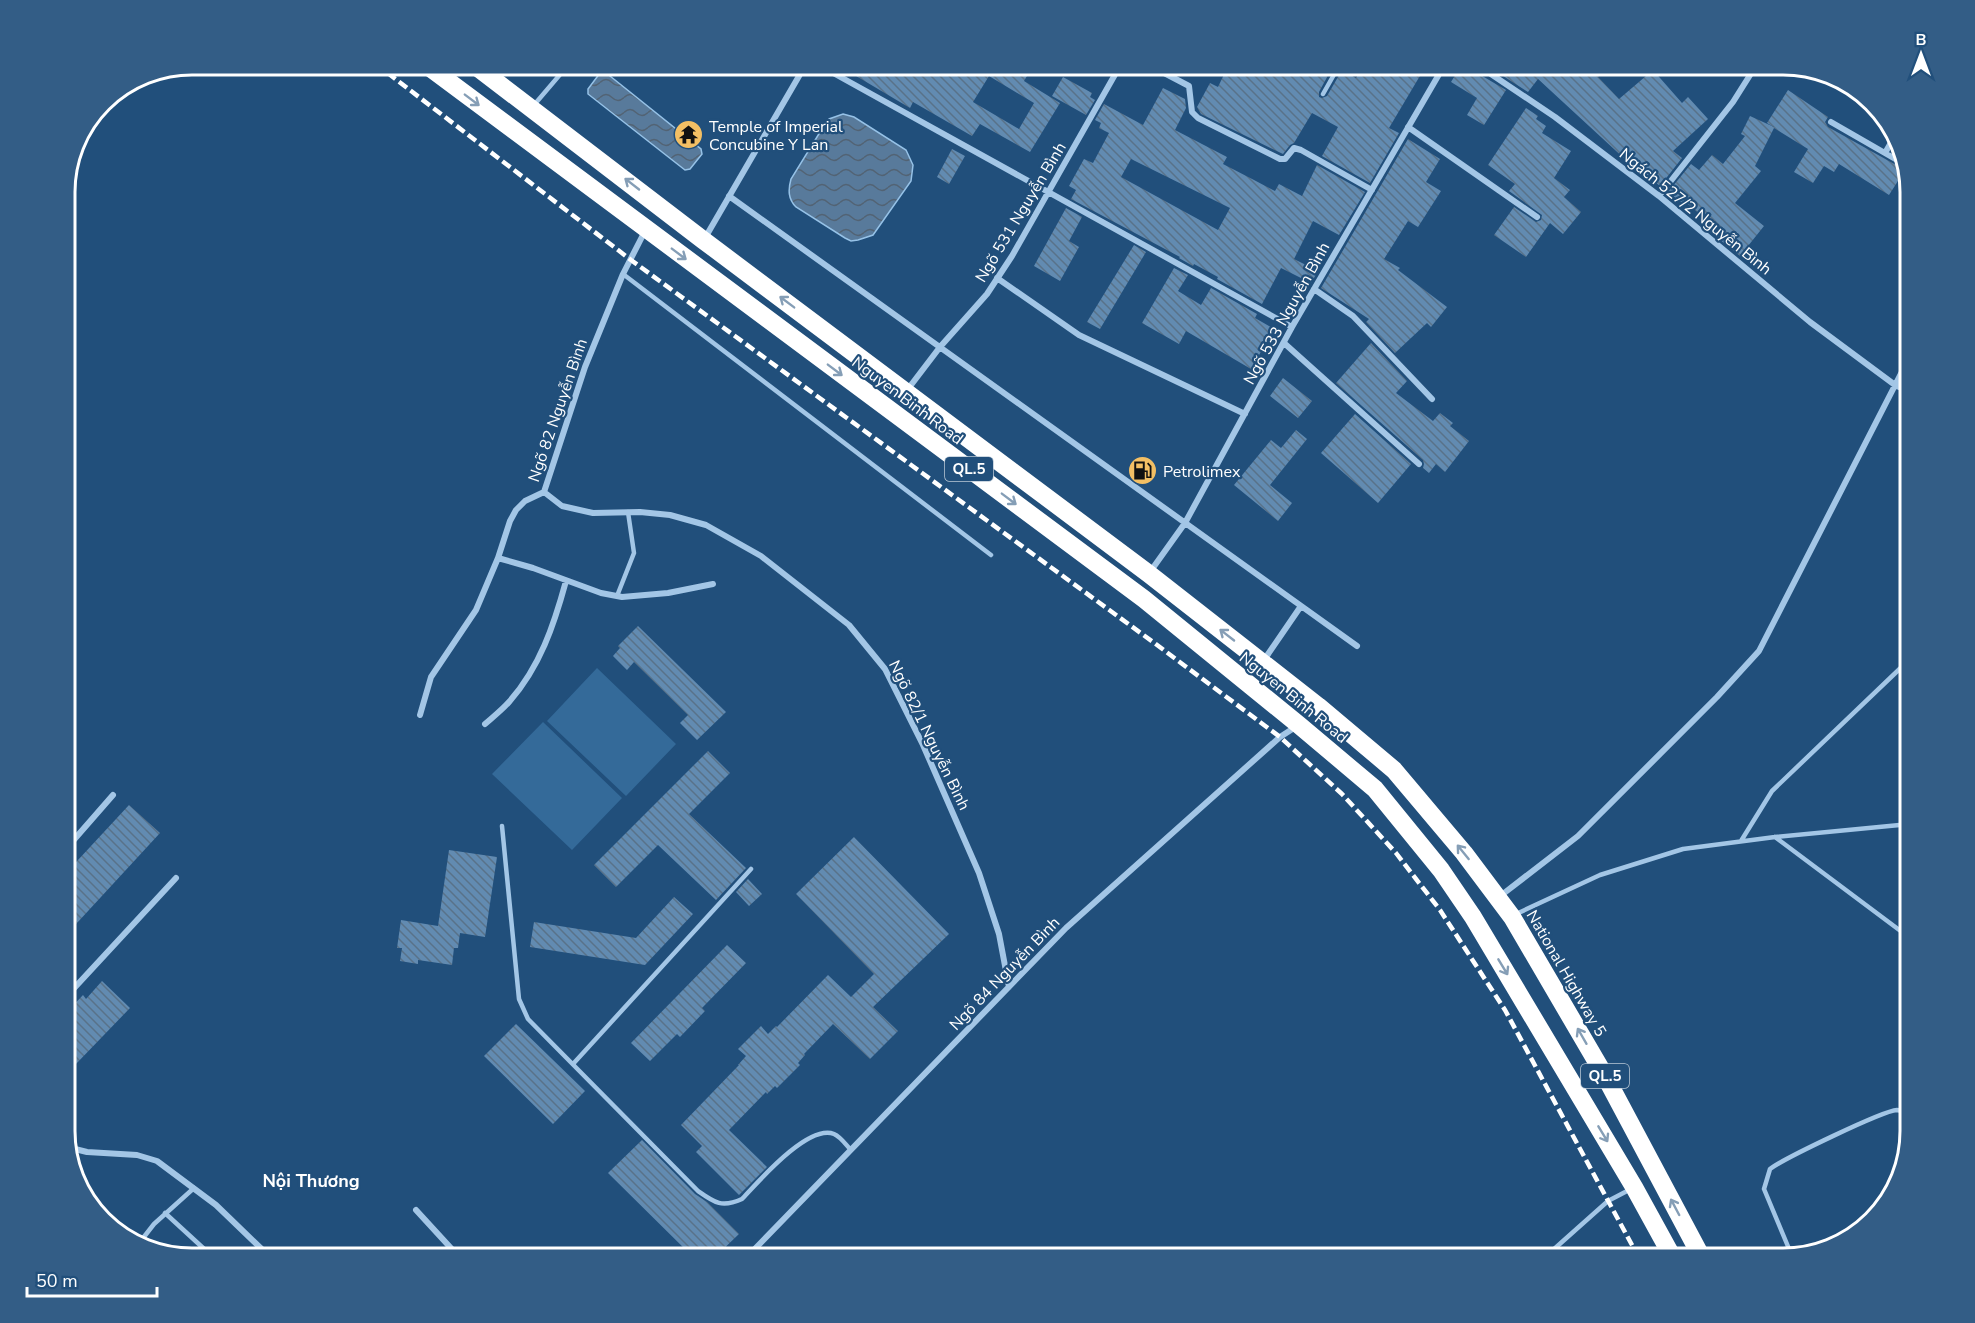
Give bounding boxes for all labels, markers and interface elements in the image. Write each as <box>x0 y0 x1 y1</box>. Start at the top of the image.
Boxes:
north arrow <box>1891 24 1951 84</box>
text: B <box>1915 29 1927 51</box>
one-way arrow <box>464 93 480 106</box>
place label: Temple of Imperial Concubine Y Lan <box>709 116 843 156</box>
temple icon: Temple of Imperial Concubine Y Lan <box>672 119 704 151</box>
street label: Ngõ 531 Nguyễn Bình <box>970 138 1071 287</box>
street label: Ngách 527/2 Nguyễn Bình <box>1615 143 1776 280</box>
one-way arrow <box>624 178 640 191</box>
street label: Ngõ 533 Nguyễn Bình <box>1239 238 1335 389</box>
one-way arrow <box>670 248 686 260</box>
one-way arrow <box>779 296 795 309</box>
street label: Ngõ 82 Nguyễn Bình <box>523 336 593 485</box>
street label: Nguyen Binh Road <box>847 352 968 450</box>
one-way arrow <box>827 364 843 376</box>
fuel station icon: Petrolimex <box>1126 455 1158 487</box>
road number: QL.5 <box>945 457 993 481</box>
place label: Petrolimex <box>1163 461 1241 483</box>
one-way arrow <box>1000 493 1016 505</box>
one-way arrow <box>1220 629 1236 642</box>
street label: Nguyen Binh Road <box>1234 647 1352 749</box>
street label: Ngõ 82/1 Nguyễn Bình <box>883 657 975 814</box>
one-way arrow <box>1456 844 1469 860</box>
street label: National Highway 5 <box>1521 906 1611 1041</box>
street label: Ngõ 84 Nguyễn Bình <box>945 912 1065 1035</box>
one-way arrow <box>1498 958 1510 975</box>
one-way arrow <box>1575 1028 1587 1045</box>
road number: QL.5 <box>1581 1064 1629 1088</box>
one-way arrow <box>1597 1126 1609 1143</box>
district label: Nội Thương <box>262 1169 360 1193</box>
one-way arrow <box>1669 1199 1681 1216</box>
scale bar <box>27 1260 158 1298</box>
text: 50 m <box>36 1269 78 1293</box>

